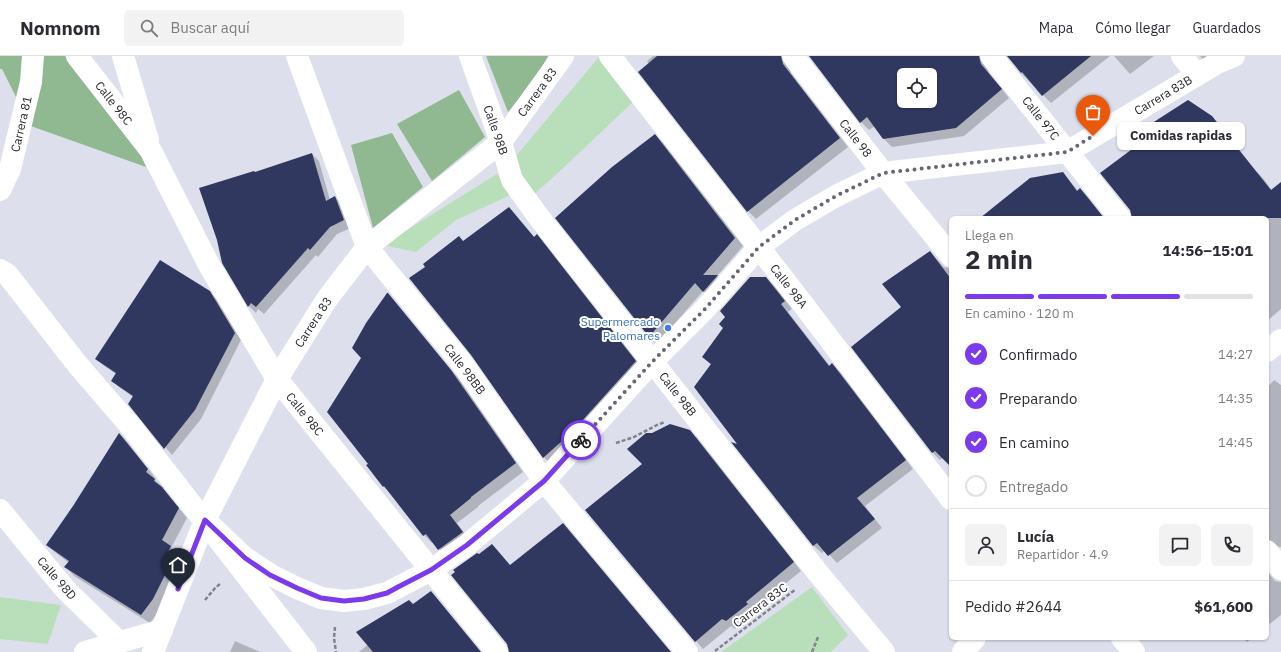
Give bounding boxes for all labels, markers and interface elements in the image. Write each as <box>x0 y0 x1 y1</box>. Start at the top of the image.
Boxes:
search box <box>124 10 404 46</box>
text: Nomnom <box>20 16 100 40</box>
icon: search <box>138 17 160 39</box>
text: Buscar aquí <box>170 18 250 37</box>
text: Mapa <box>1039 19 1073 37</box>
text: Cómo llegar <box>1095 19 1170 37</box>
text: Guardados <box>1192 19 1261 37</box>
street label: Carrera 83 <box>514 64 560 120</box>
map controls <box>897 68 937 108</box>
button: locate <box>897 68 937 108</box>
street label: Carrera 83B <box>1131 72 1195 118</box>
street label: Calle 98C <box>92 78 136 128</box>
street label: Calle 97C <box>1019 93 1063 143</box>
street label: Carrera 81 <box>7 94 35 154</box>
pin <box>1076 95 1110 136</box>
icon: bag <box>1082 101 1104 123</box>
street label: Calle 98B <box>480 103 512 157</box>
street label: Calle 98 <box>836 116 876 160</box>
callout: Comidas rapidas <box>1117 122 1245 150</box>
text: Comidas rapidas <box>1130 127 1232 144</box>
text: Llega en <box>965 227 1014 244</box>
text: 14:56–15:01 <box>1162 241 1253 260</box>
text: 2 min <box>965 242 1033 276</box>
street label: Calle 98A <box>767 261 811 311</box>
street label: Carrera 83 <box>291 294 335 350</box>
text: En camino · 120 m <box>965 305 1074 322</box>
place label: Supermercado Palomares <box>581 314 660 343</box>
marker: Supermercado Palomares <box>663 323 673 333</box>
street label: Calle 98BB <box>441 341 489 398</box>
icon: check <box>965 343 987 365</box>
text: Confirmado <box>999 345 1077 364</box>
text: 14:27 <box>1218 346 1253 363</box>
street label: Calle 98B <box>656 369 700 419</box>
icon: check <box>965 387 987 409</box>
street label: Calle 98C <box>283 389 327 439</box>
text: Preparando <box>999 389 1077 408</box>
text: 14:35 <box>1218 390 1253 407</box>
courier <box>561 420 601 460</box>
icon: bike <box>570 429 592 451</box>
icon: check <box>965 431 987 453</box>
text: En camino <box>999 433 1069 452</box>
text: 14:45 <box>1218 434 1253 451</box>
text: Entregado <box>999 477 1068 496</box>
button: person <box>965 524 1007 566</box>
button: chat <box>1159 524 1201 566</box>
button: phone <box>1211 524 1253 566</box>
text: Lucía <box>1017 527 1054 546</box>
text: Repartidor · 4.9 <box>1017 546 1108 563</box>
pin <box>161 548 195 589</box>
street label: Calle 98D <box>34 553 80 603</box>
icon: home <box>167 554 189 576</box>
street label: Carrera 83C <box>730 579 791 630</box>
text: Pedido #2644 <box>965 597 1062 616</box>
text: $61,600 <box>1194 597 1253 616</box>

